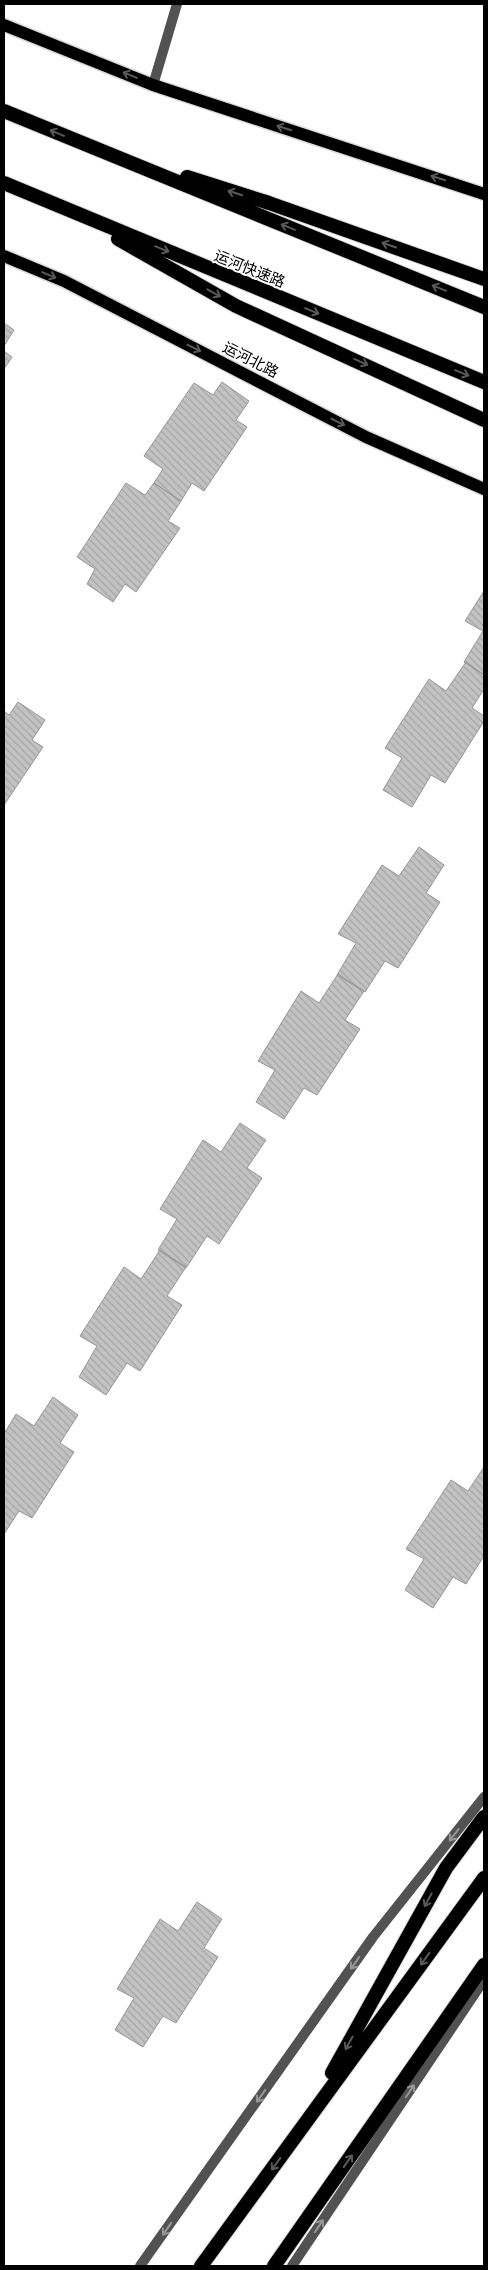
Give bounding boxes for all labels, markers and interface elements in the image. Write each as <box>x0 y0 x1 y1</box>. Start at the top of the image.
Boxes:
one-way arrow <box>123 70 138 80</box>
one-way arrow <box>276 122 292 132</box>
one-way arrow <box>50 128 65 137</box>
one-way arrow <box>430 173 446 183</box>
one-way arrow <box>227 187 243 197</box>
one-way arrow <box>281 222 296 231</box>
one-way arrow <box>381 239 397 249</box>
one-way arrow <box>154 245 169 254</box>
street label: 运河快速路 <box>211 245 289 291</box>
one-way arrow <box>41 271 56 281</box>
one-way arrow <box>432 283 447 293</box>
one-way arrow <box>206 289 221 299</box>
one-way arrow <box>304 307 319 316</box>
street label: 运河北路 <box>220 336 282 382</box>
one-way arrow <box>186 344 201 353</box>
one-way arrow <box>353 358 368 368</box>
one-way arrow <box>454 369 469 378</box>
one-way arrow <box>331 417 346 427</box>
one-way arrow <box>449 1828 459 1842</box>
one-way arrow <box>423 1893 433 1908</box>
one-way arrow <box>419 1952 430 1965</box>
one-way arrow <box>349 1956 360 1970</box>
one-way arrow <box>344 2035 354 2049</box>
one-way arrow <box>404 2084 415 2098</box>
one-way arrow <box>256 2089 266 2103</box>
one-way arrow <box>343 2154 353 2168</box>
one-way arrow <box>271 2157 281 2171</box>
one-way arrow <box>314 2219 324 2233</box>
one-way arrow <box>162 2222 172 2236</box>

